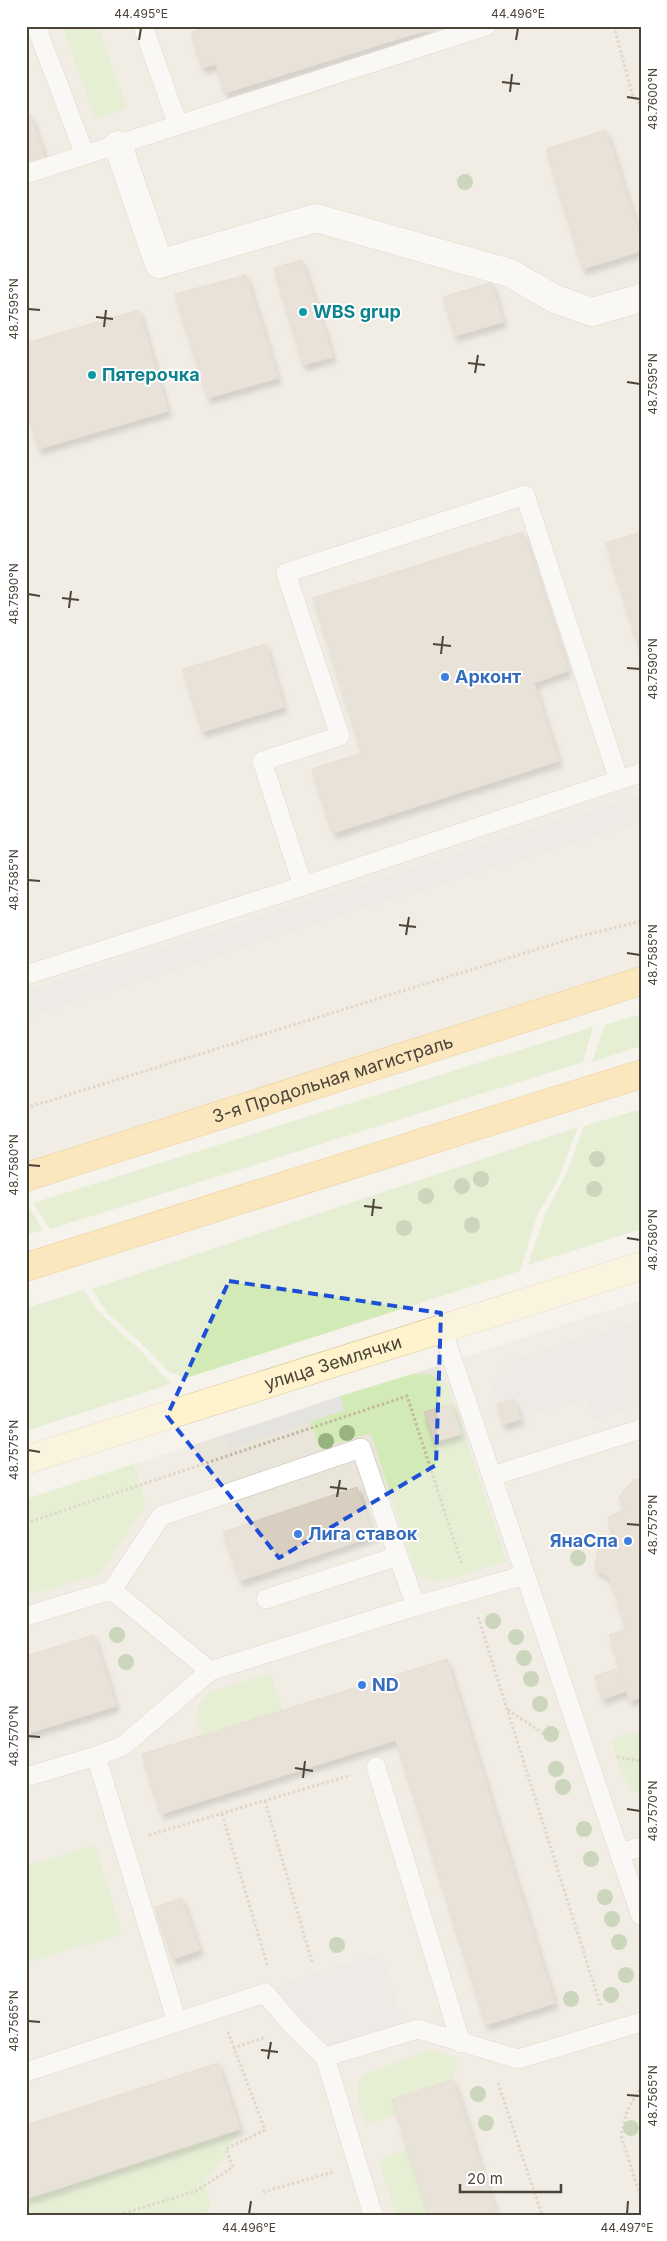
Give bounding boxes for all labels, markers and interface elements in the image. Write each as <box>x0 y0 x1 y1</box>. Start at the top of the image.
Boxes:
text: 44.495°E <box>114 6 168 21</box>
text: 44.496°E <box>491 6 545 21</box>
text: 48.7600°N <box>645 68 660 130</box>
text: 48.7595°N <box>6 278 21 340</box>
place label: WBS grup <box>313 301 401 322</box>
marker: WBS grup <box>297 306 309 318</box>
text: 48.7595°N <box>645 353 660 415</box>
place label: Пятерочка <box>102 364 200 385</box>
marker: Пятерочка <box>86 369 98 381</box>
text: 48.7590°N <box>6 563 21 625</box>
text: 48.7590°N <box>645 638 660 700</box>
place label: Арконт <box>455 666 521 687</box>
marker: Арконт <box>439 671 451 683</box>
text: 48.7585°N <box>6 849 21 911</box>
text: 48.7585°N <box>645 924 660 986</box>
street label: 3-я Продольная магистраль <box>210 1031 456 1127</box>
text: 48.7580°N <box>6 1134 21 1196</box>
text: 48.7580°N <box>645 1209 660 1271</box>
street label: улица Землячки <box>262 1331 404 1394</box>
text: 48.7575°N <box>6 1420 21 1480</box>
text: 48.7575°N <box>645 1495 660 1555</box>
place label: Лига ставок <box>308 1523 418 1544</box>
marker: Лига ставок <box>292 1528 304 1540</box>
place label: ЯнаСпа <box>550 1530 618 1551</box>
marker: ЯнаСпа <box>622 1535 634 1547</box>
place label: ND <box>372 1674 399 1695</box>
marker: ND <box>356 1679 368 1691</box>
text: 48.7570°N <box>6 1706 21 1766</box>
text: 48.7570°N <box>645 1781 660 1841</box>
text: 48.7565°N <box>6 1990 21 2052</box>
text: 48.7565°N <box>645 2065 660 2127</box>
scale bar <box>460 2161 561 2193</box>
text: 20 m <box>467 2169 503 2188</box>
text: 44.496°E <box>222 2220 276 2235</box>
text: 44.497°E <box>601 2220 654 2235</box>

